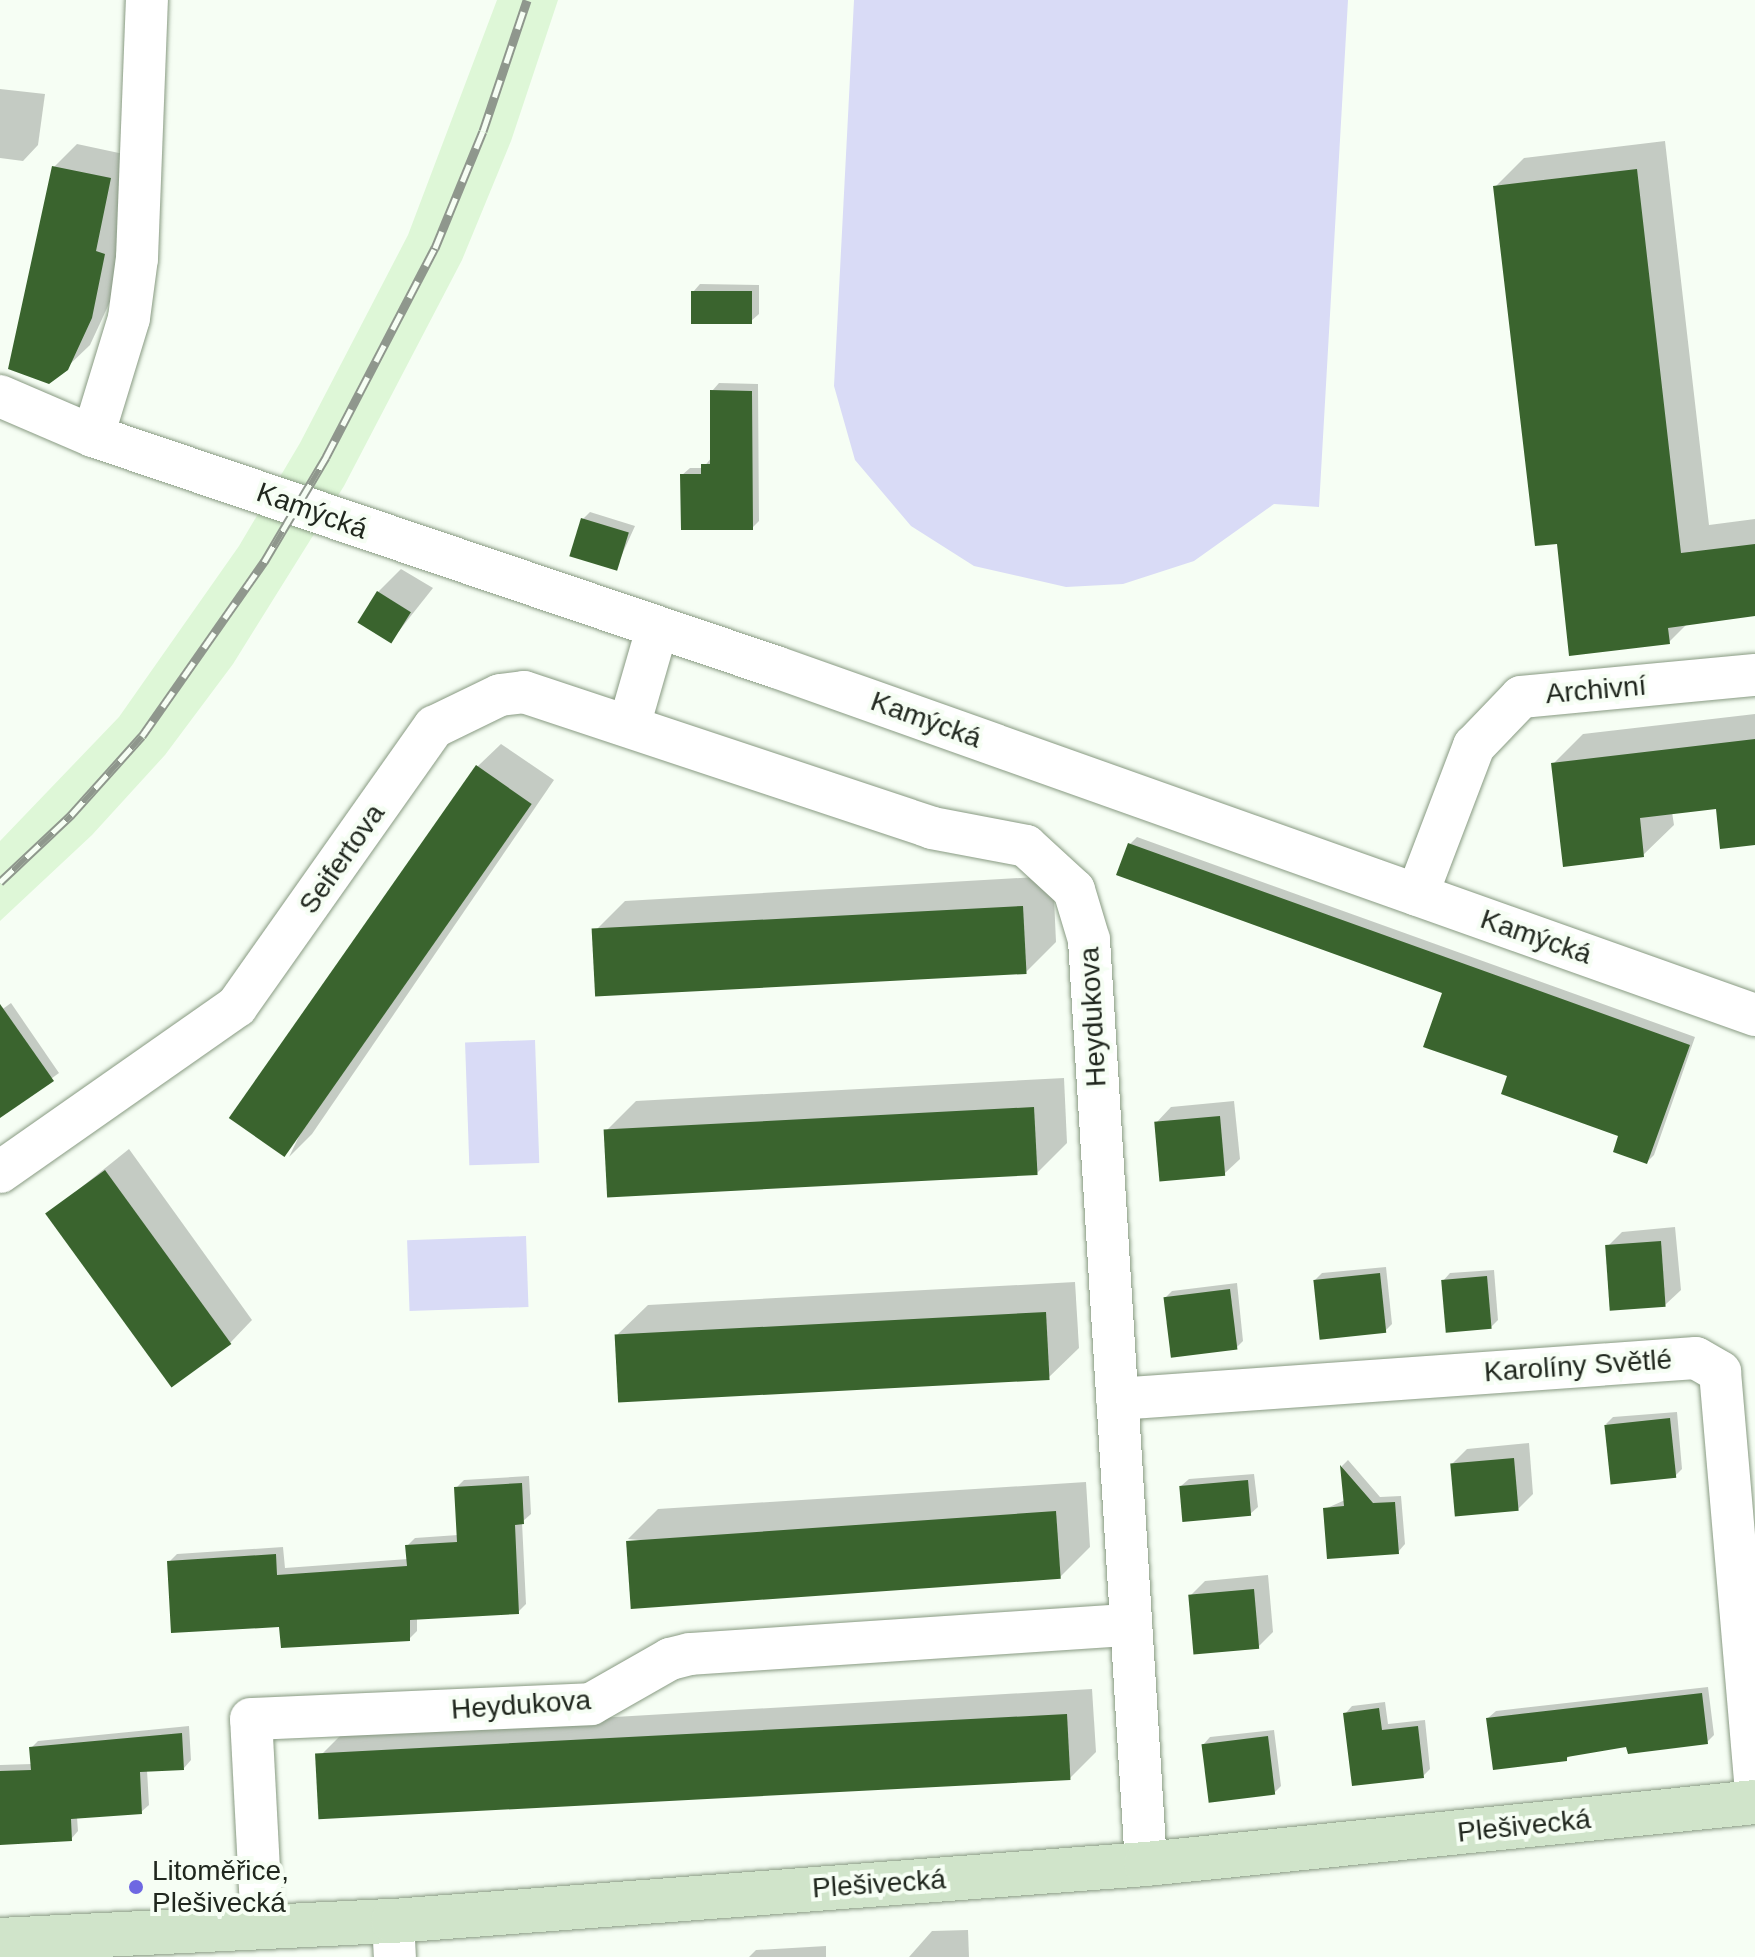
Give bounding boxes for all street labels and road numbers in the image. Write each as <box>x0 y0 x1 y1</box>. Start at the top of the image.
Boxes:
street label: Kamýcká <box>252 476 372 546</box>
street label: Archivní <box>1544 669 1648 711</box>
street label: Kamýcká <box>866 685 986 755</box>
street label: Seifertova <box>292 798 392 920</box>
street label: Kamýcká <box>1476 902 1596 972</box>
street label: Heydukova <box>1073 946 1113 1088</box>
street label: Karolíny Světlé <box>1483 1343 1673 1389</box>
street label: Heydukova <box>450 1683 592 1727</box>
street label: Plešivecká <box>1456 1802 1592 1850</box>
street label: Plešivecká <box>811 1863 947 1905</box>

